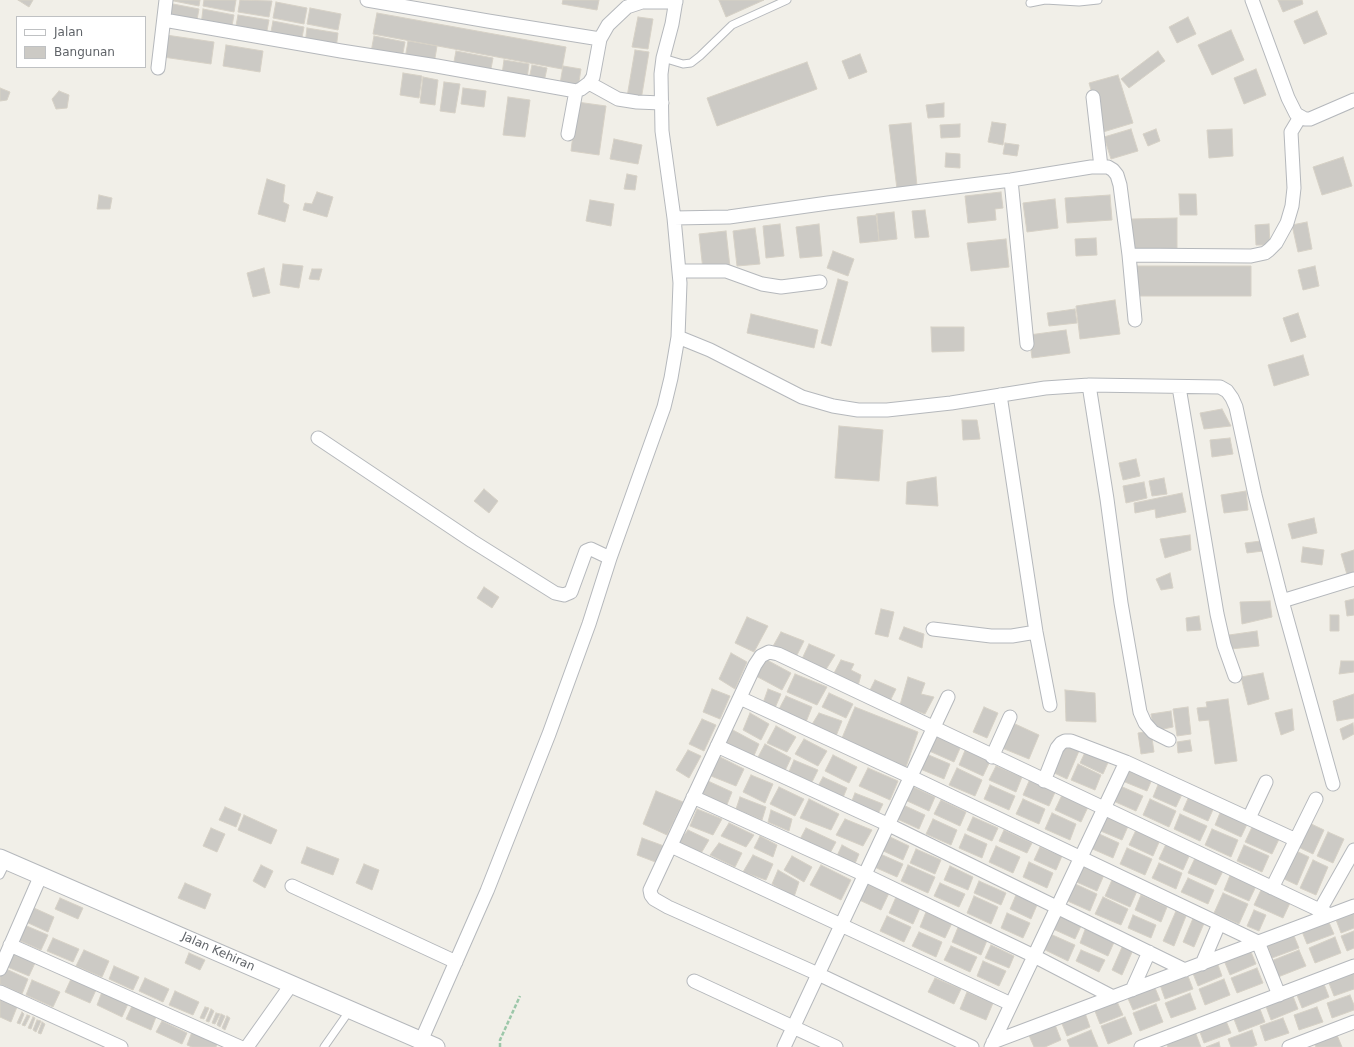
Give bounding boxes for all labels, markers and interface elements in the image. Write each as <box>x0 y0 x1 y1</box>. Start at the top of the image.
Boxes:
legend <box>16 16 146 68</box>
text: Jalan <box>54 25 83 39</box>
text: Bangunan <box>54 45 115 59</box>
street label: Jalan Kehiran <box>179 929 257 975</box>

